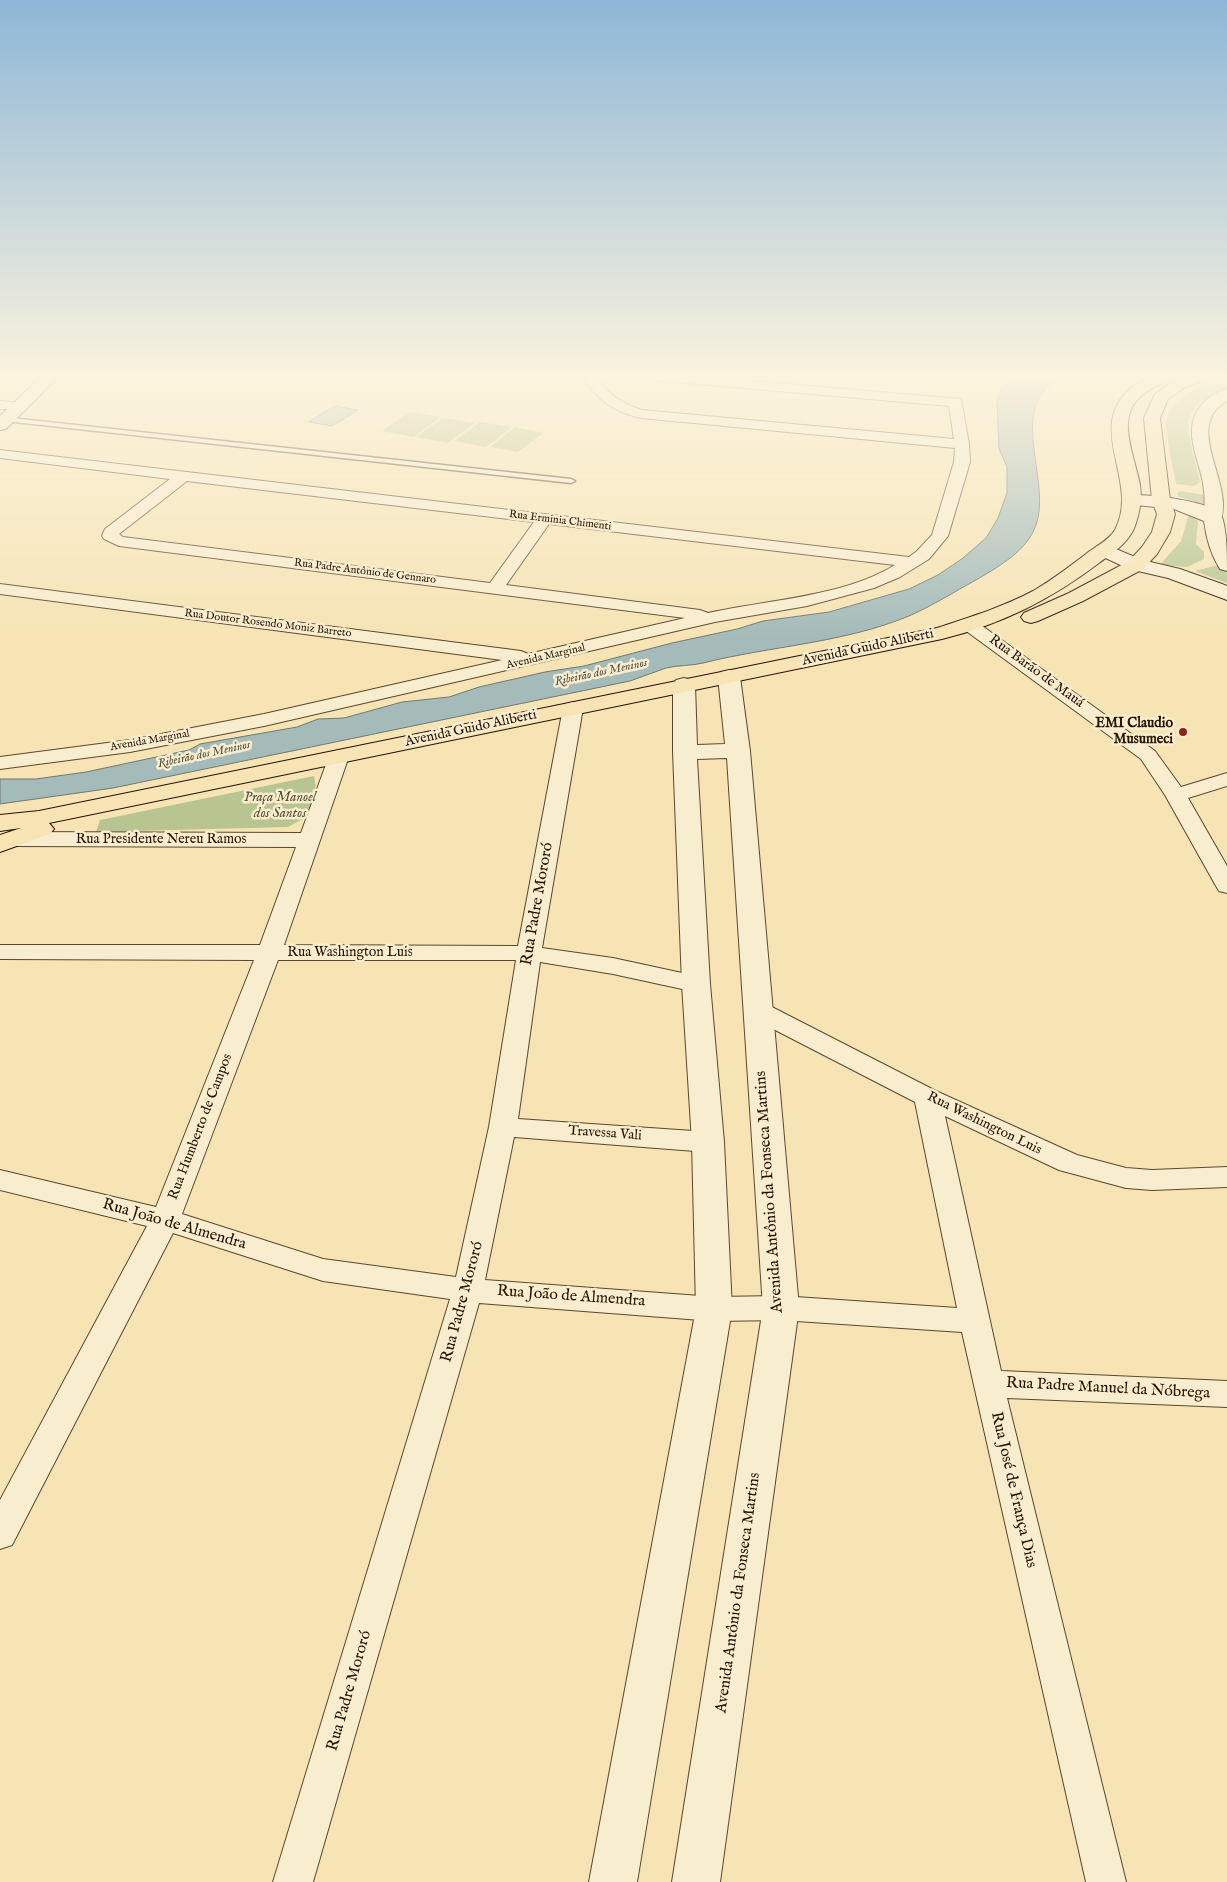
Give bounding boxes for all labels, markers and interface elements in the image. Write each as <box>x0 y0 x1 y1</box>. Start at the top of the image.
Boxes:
street label: Rua Erminia Chimenti <box>508 508 612 534</box>
street label: Rua Padre Antônio de Gennaro <box>293 557 437 587</box>
street label: Rua Doutor Rosendo Moniz Barreto <box>184 607 352 641</box>
street label: Avenida Guido Aliberti <box>801 626 935 670</box>
street label: Rua Barão de Mauá <box>985 632 1087 712</box>
street label: Avenida Marginal <box>505 642 587 672</box>
water label: Ribeirão dos Meninos <box>553 656 649 690</box>
street label: Avenida Guido Aliberti <box>404 707 538 751</box>
place label: EMI Claudio Musumeci <box>1095 716 1173 749</box>
marker: EMI Claudio Musumeci <box>1177 726 1189 738</box>
street label: Avenida Marginal <box>109 728 191 754</box>
water label: Ribeirão dos Meninos <box>156 738 252 772</box>
park label: Praça Manoel dos Santos <box>244 790 316 822</box>
street label: Rua Presidente Nereu Ramos <box>76 832 246 848</box>
street label: Rua Padre Mororó <box>518 841 558 967</box>
street label: Rua Washington Luis <box>287 945 413 961</box>
street label: Rua Humberto de Campos <box>165 1052 237 1202</box>
street label: Avenida Antônio da Fonseca Martins <box>752 1070 788 1314</box>
street label: Rua Washington Luis <box>924 1089 1044 1159</box>
street label: Travessa Vali <box>568 1123 642 1145</box>
street label: Rua João de Almendra <box>100 1195 248 1255</box>
street label: Rua Padre Mororó <box>438 1239 488 1365</box>
street label: Rua João de Almendra <box>496 1282 646 1312</box>
street label: Rua Padre Manuel da Nóbrega <box>1006 1374 1210 1404</box>
street label: Rua José de França Dias <box>986 1410 1040 1570</box>
street label: Avenida Antônio da Fonseca Martins <box>713 1471 765 1715</box>
street label: Rua Padre Mororó <box>324 1629 376 1753</box>

